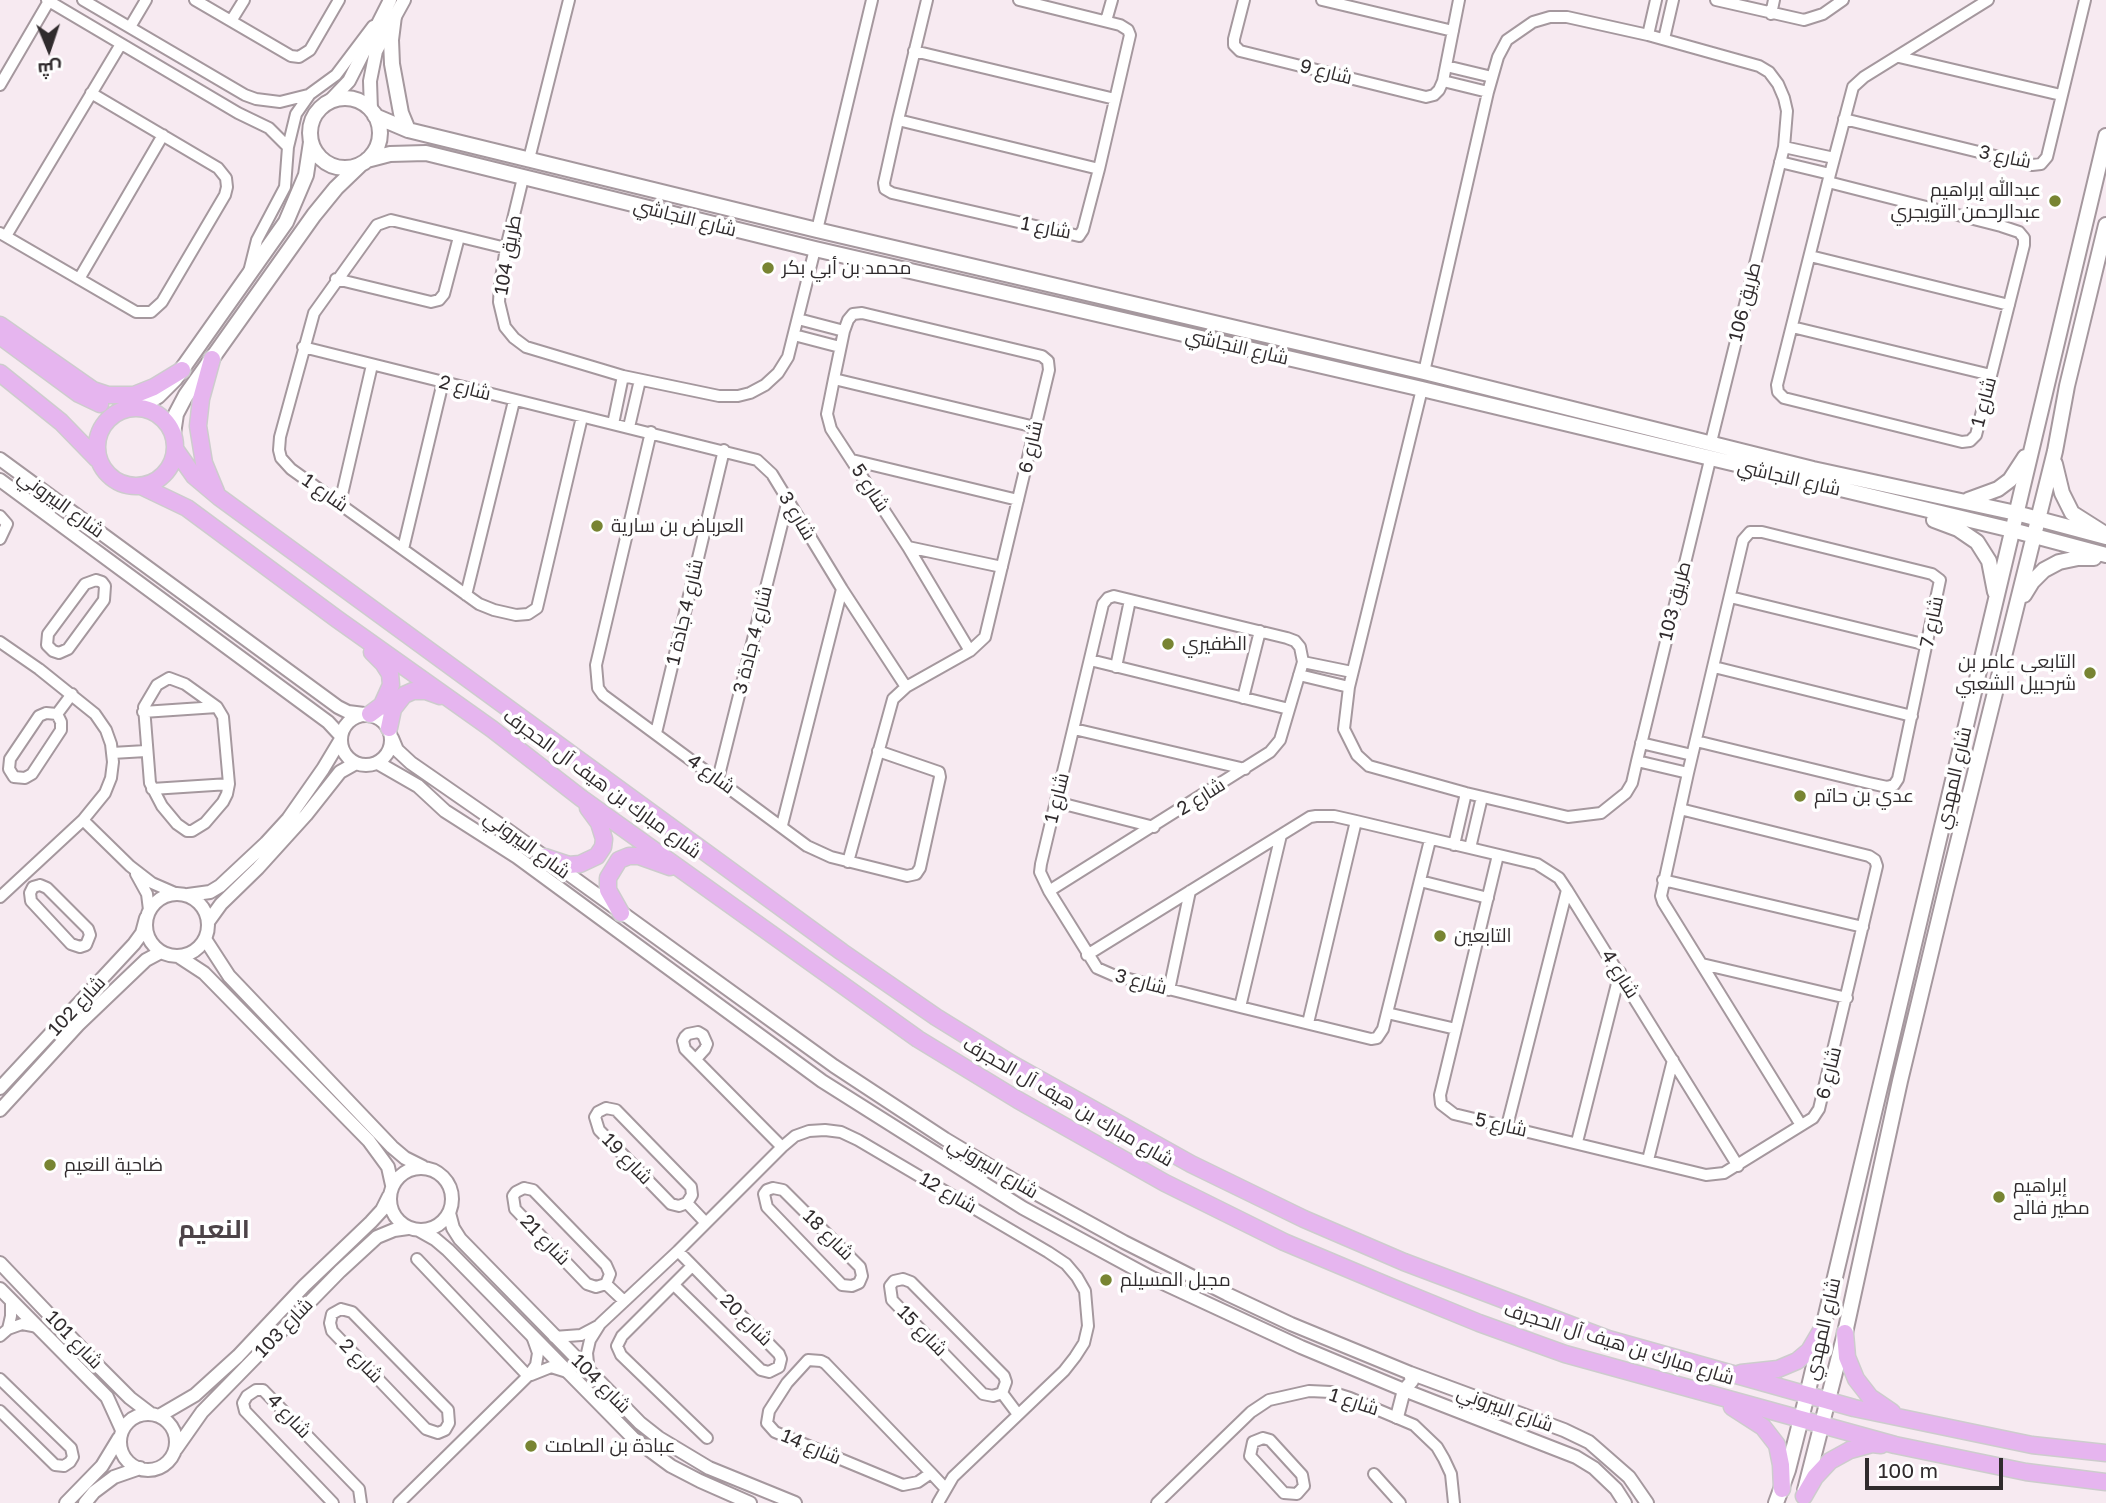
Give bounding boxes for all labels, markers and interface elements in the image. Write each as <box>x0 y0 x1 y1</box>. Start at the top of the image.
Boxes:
north arrow <box>14 14 84 84</box>
street label: شارع 9 <box>1298 55 1354 89</box>
text: ش <box>37 59 62 82</box>
street label: شارع 3 <box>1977 140 2033 174</box>
place label: عبدالله إبراهيم عبدالرحمن التويجري <box>1890 179 2041 223</box>
marker: عبدالله إبراهيم عبدالرحمن التويجري <box>2047 193 2063 209</box>
street label: شارع النجاشي <box>631 194 739 242</box>
street label: شارع 1 <box>1019 212 1073 244</box>
street label: طريق 104 <box>490 213 526 297</box>
place label: محمد بن أبي بكر <box>782 257 912 279</box>
marker: محمد بن أبي بكر <box>760 260 776 276</box>
street label: طريق 106 <box>1724 260 1766 344</box>
street label: شارع النجاشي <box>1183 324 1291 370</box>
street label: شارع 2 <box>437 371 493 405</box>
street label: شارع 1 <box>1966 375 2002 429</box>
street label: شارع 6 <box>1014 419 1048 475</box>
street label: شارع النجاشي <box>1735 455 1843 501</box>
street label: شارع 5 <box>846 460 894 516</box>
street label: شارع البيروني <box>13 465 109 543</box>
street label: شارع 1 <box>298 469 352 517</box>
street label: شارع 3 <box>774 488 820 544</box>
place label: العرباض بن سارية <box>611 515 744 537</box>
marker: العرباض بن سارية <box>589 518 605 534</box>
street label: شارع 4 جادة 1 <box>662 557 708 667</box>
street label: طريق 103 <box>1654 559 1696 643</box>
street label: شارع 4 جادة 3 <box>729 584 777 696</box>
street label: شارع 7 <box>1915 594 1949 650</box>
place label: الظفيري <box>1182 633 1247 655</box>
marker: الظفيري <box>1160 636 1176 652</box>
place label: التابعي عامر بن شرحبيل الشعبي <box>1955 651 2076 695</box>
marker: التابعي عامر بن شرحبيل الشعبي <box>2082 665 2098 681</box>
street label: شارع مبارك بن هيف آل الحجرف <box>499 704 705 864</box>
street label: شارع المهدي <box>1931 725 1977 831</box>
street label: شارع 4 <box>683 749 739 799</box>
street label: شارع 1 <box>1040 771 1074 825</box>
street label: شارع 2 <box>1173 773 1229 821</box>
place label: عدي بن حاتم <box>1814 785 1914 807</box>
marker: عدي بن حاتم <box>1792 788 1808 804</box>
street label: شارع البيروني <box>479 806 575 884</box>
place label: التابعين <box>1454 925 1512 947</box>
marker: التابعين <box>1432 928 1448 944</box>
street label: شارع 4 <box>1596 945 1644 1003</box>
street label: شارع 3 <box>1113 964 1169 1000</box>
street label: شارع 102 <box>44 971 110 1041</box>
street label: شارع مبارك بن هيف آل الحجرف <box>959 1032 1177 1172</box>
street label: شارع 6 <box>1812 1045 1846 1101</box>
street label: شارع 5 <box>1473 1108 1529 1142</box>
street label: شارع 19 <box>597 1129 657 1189</box>
street label: شارع البيروني <box>944 1132 1042 1204</box>
place label: ضاحية النعيم <box>64 1154 163 1176</box>
marker: ضاحية النعيم <box>42 1157 58 1173</box>
street label: شارع 12 <box>916 1168 980 1218</box>
place label: إبراهيم مطير فالح <box>2013 1175 2090 1219</box>
marker: إبراهيم مطير فالح <box>1991 1189 2007 1205</box>
street label: شارع 18 <box>798 1205 858 1265</box>
street label: شارع 21 <box>515 1210 575 1270</box>
district label: النعيم <box>178 1214 250 1246</box>
place label: مجبل المسيلم <box>1120 1269 1231 1291</box>
marker: مجبل المسيلم <box>1098 1272 1114 1288</box>
street label: شارع المهدي <box>1800 1276 1846 1382</box>
street label: شارع 20 <box>715 1289 777 1351</box>
street label: شارع 103 <box>250 1294 318 1362</box>
street label: شارع مبارك بن هيف آل الحجرف <box>1501 1298 1737 1390</box>
street label: شارع 15 <box>892 1301 952 1361</box>
street label: شارع 101 <box>41 1306 107 1374</box>
street label: شارع 2 <box>335 1334 387 1388</box>
street label: شارع 104 <box>567 1350 635 1418</box>
street label: شارع البيروني <box>1454 1381 1556 1437</box>
street label: شارع 1 <box>1326 1383 1382 1421</box>
street label: شارع 4 <box>262 1389 316 1443</box>
street label: شارع 14 <box>778 1424 844 1470</box>
place label: عبادة بن الصامت <box>545 1435 675 1457</box>
marker: عبادة بن الصامت <box>523 1438 539 1454</box>
scale bar <box>1868 1444 2006 1488</box>
text: 100 m <box>1878 1457 1938 1483</box>

